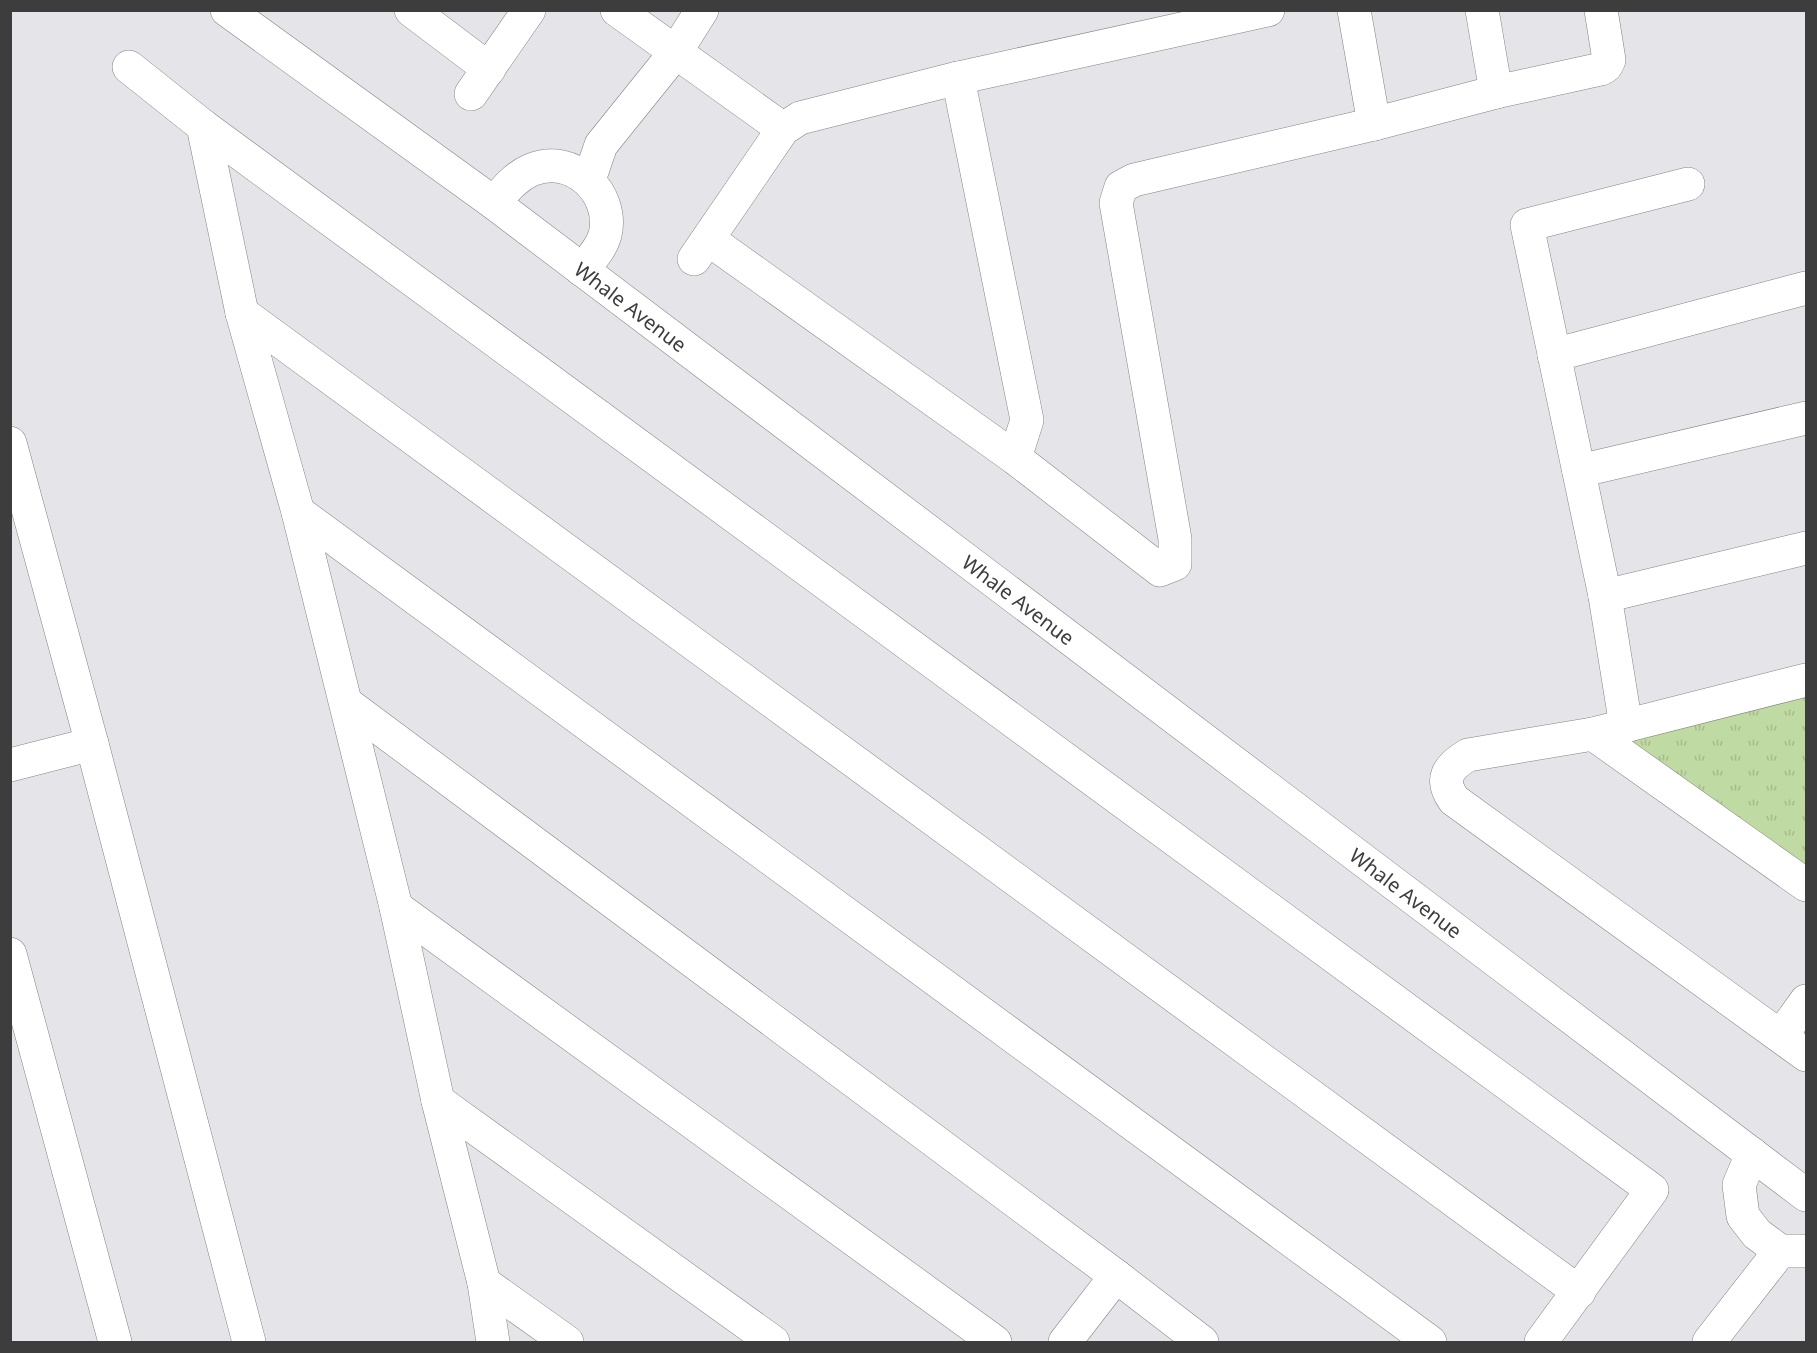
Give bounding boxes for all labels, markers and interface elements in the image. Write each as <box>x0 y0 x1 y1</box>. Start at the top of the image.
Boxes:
street label: Whale Avenue <box>569 255 692 358</box>
street label: Whale Avenue <box>957 548 1080 651</box>
street label: Whale Avenue <box>1345 841 1468 944</box>

